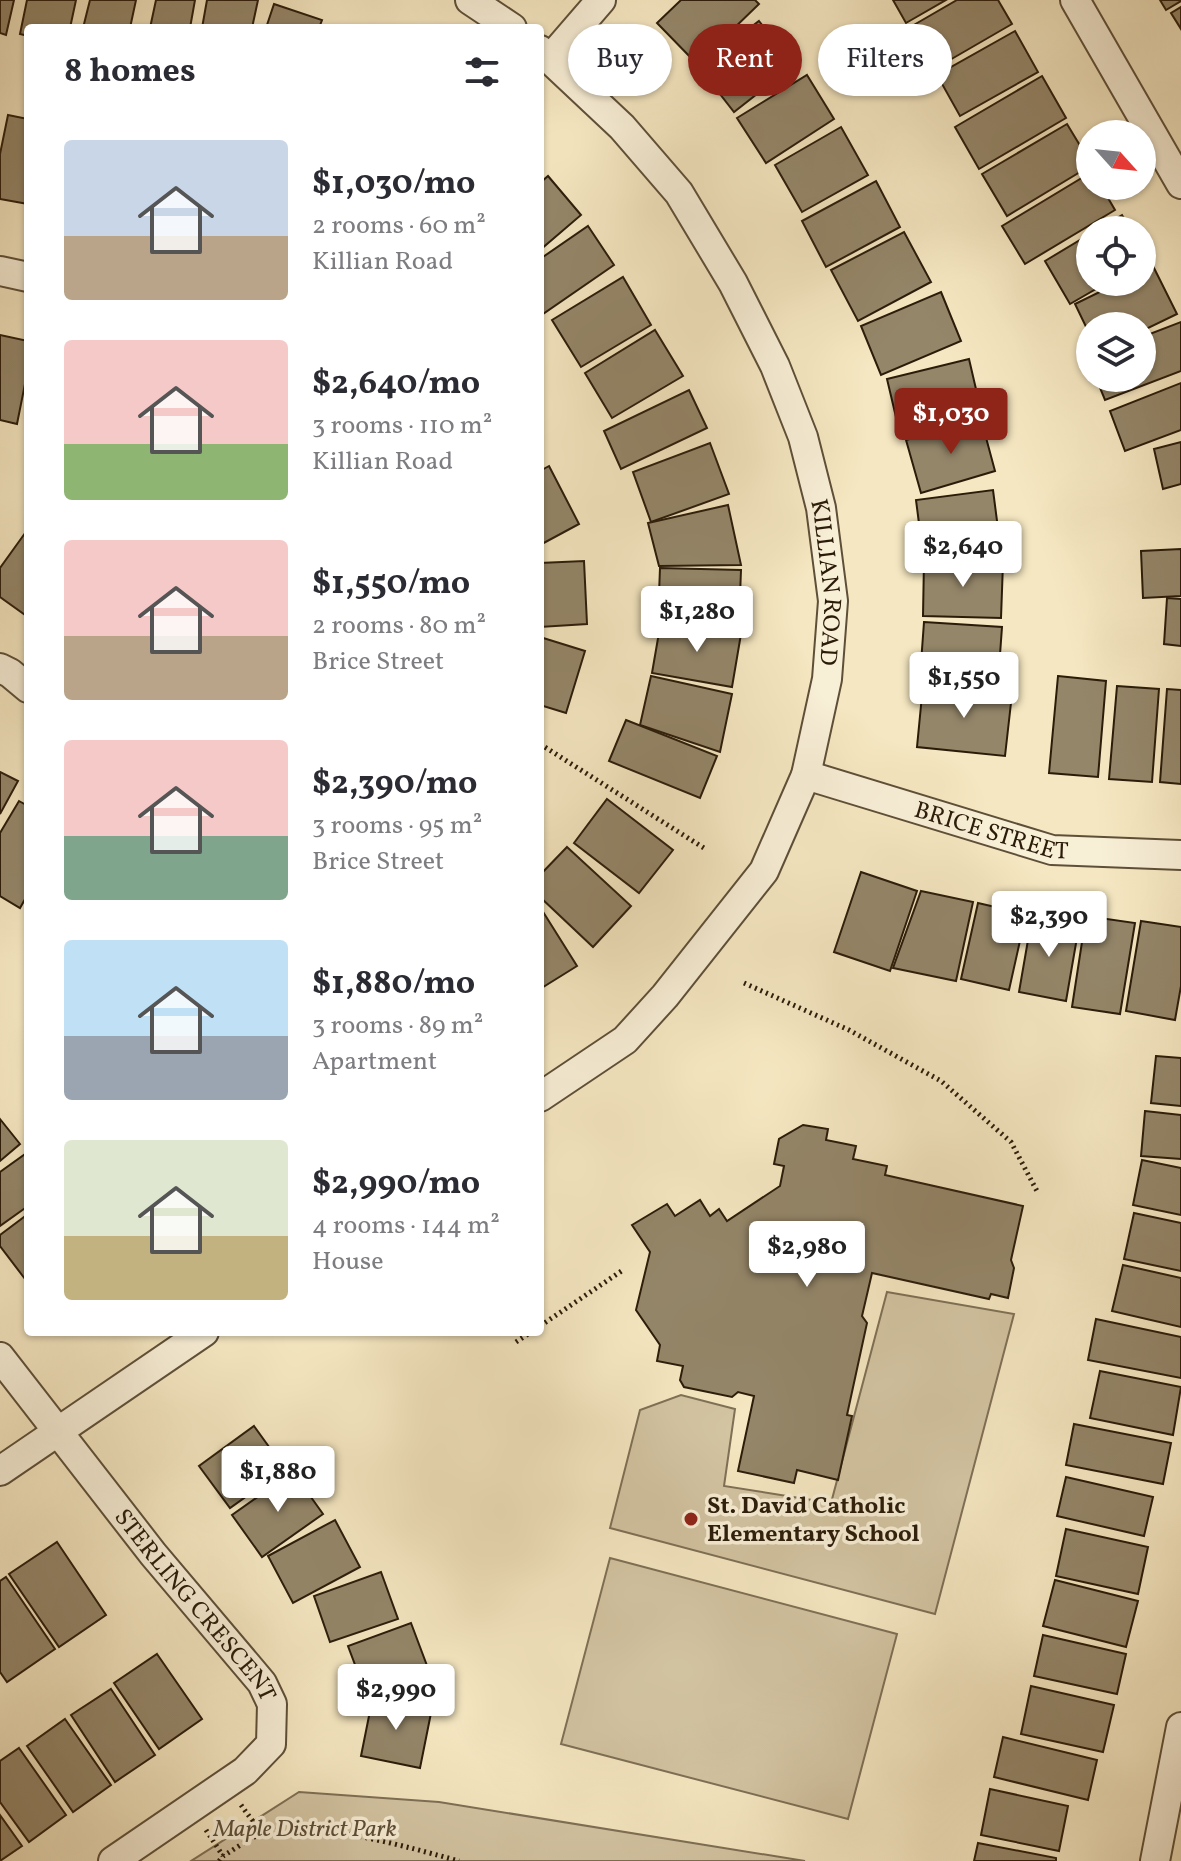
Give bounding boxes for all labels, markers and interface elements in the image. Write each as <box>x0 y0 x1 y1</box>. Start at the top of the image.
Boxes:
chip: Buy <box>568 24 672 96</box>
chip: Rent <box>688 24 802 96</box>
chip: Filters <box>818 24 952 96</box>
text: 8 homes <box>64 49 196 96</box>
icon: filters <box>460 50 504 94</box>
north arrow <box>1076 120 1156 200</box>
map controls <box>1076 120 1156 392</box>
text: $1,030/mo <box>312 161 476 208</box>
icon: home <box>128 172 224 268</box>
text: 2 rooms · 60 m² <box>312 208 486 244</box>
button: locate <box>1076 216 1156 296</box>
text: Killian Road <box>312 244 453 280</box>
button: layers <box>1076 312 1156 392</box>
text: $2,640/mo <box>312 361 480 408</box>
icon: home <box>128 372 224 468</box>
pin: $1,030 <box>886 388 1016 456</box>
text: $1,030 <box>912 396 990 432</box>
text: 3 rooms · 110 m² <box>312 408 492 444</box>
text: Killian Road <box>312 444 453 480</box>
street label: KILLIAN ROAD <box>800 496 848 667</box>
pin: $2,640 <box>898 521 1028 589</box>
text: $2,640 <box>923 529 1003 565</box>
text: $1,550/mo <box>312 561 470 608</box>
icon: home <box>128 572 224 668</box>
pin: $1,280 <box>632 586 762 654</box>
text: $1,280 <box>659 594 735 630</box>
text: 2 rooms · 80 m² <box>312 608 486 644</box>
text: Brice Street <box>312 644 444 680</box>
pin: $1,550 <box>899 652 1029 720</box>
text: $1,550 <box>927 660 1001 696</box>
text: $2,390/mo <box>312 761 477 808</box>
icon: home <box>128 772 224 868</box>
street label: BRICE STREET <box>910 794 1069 870</box>
text: 3 rooms · 95 m² <box>312 808 482 844</box>
text: Brice Street <box>312 844 444 880</box>
pin: $2,390 <box>984 891 1114 959</box>
text: $2,390 <box>1010 899 1088 935</box>
text: $1,880/mo <box>312 961 475 1008</box>
icon: home <box>128 972 224 1068</box>
text: 3 rooms · 89 m² <box>312 1008 483 1044</box>
text: Apartment <box>312 1044 437 1080</box>
text: $2,990/mo <box>312 1161 480 1208</box>
icon: home <box>128 1172 224 1268</box>
text: 4 rooms · 144 m² <box>312 1208 500 1244</box>
pin: $2,980 <box>742 1221 872 1289</box>
text: $2,980 <box>767 1229 847 1265</box>
text: House <box>312 1244 384 1280</box>
pin: $1,880 <box>213 1446 343 1514</box>
text: $1,880 <box>240 1454 316 1490</box>
place label: St. David Catholic Elementary School <box>707 1490 920 1552</box>
street label: STERLING CRESCENT <box>105 1502 283 1707</box>
marker: St. David Catholic Elementary School <box>682 1510 700 1528</box>
pin: $2,990 <box>331 1664 461 1732</box>
text: $2,990 <box>356 1672 436 1708</box>
park label: Maple District Park <box>212 1813 397 1847</box>

